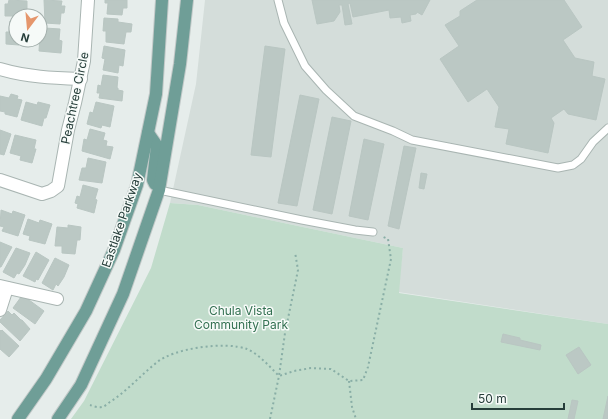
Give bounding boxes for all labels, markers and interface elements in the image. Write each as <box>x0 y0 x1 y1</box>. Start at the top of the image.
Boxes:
north arrow <box>8 8 48 48</box>
text: N <box>19 30 31 45</box>
street label: Peachtree Circle <box>57 50 92 145</box>
street label: Eastlake Parkway <box>98 170 145 269</box>
park label: Chula Vista Community Park <box>194 303 288 332</box>
scale bar <box>472 385 564 411</box>
text: 50 m <box>478 391 507 406</box>

